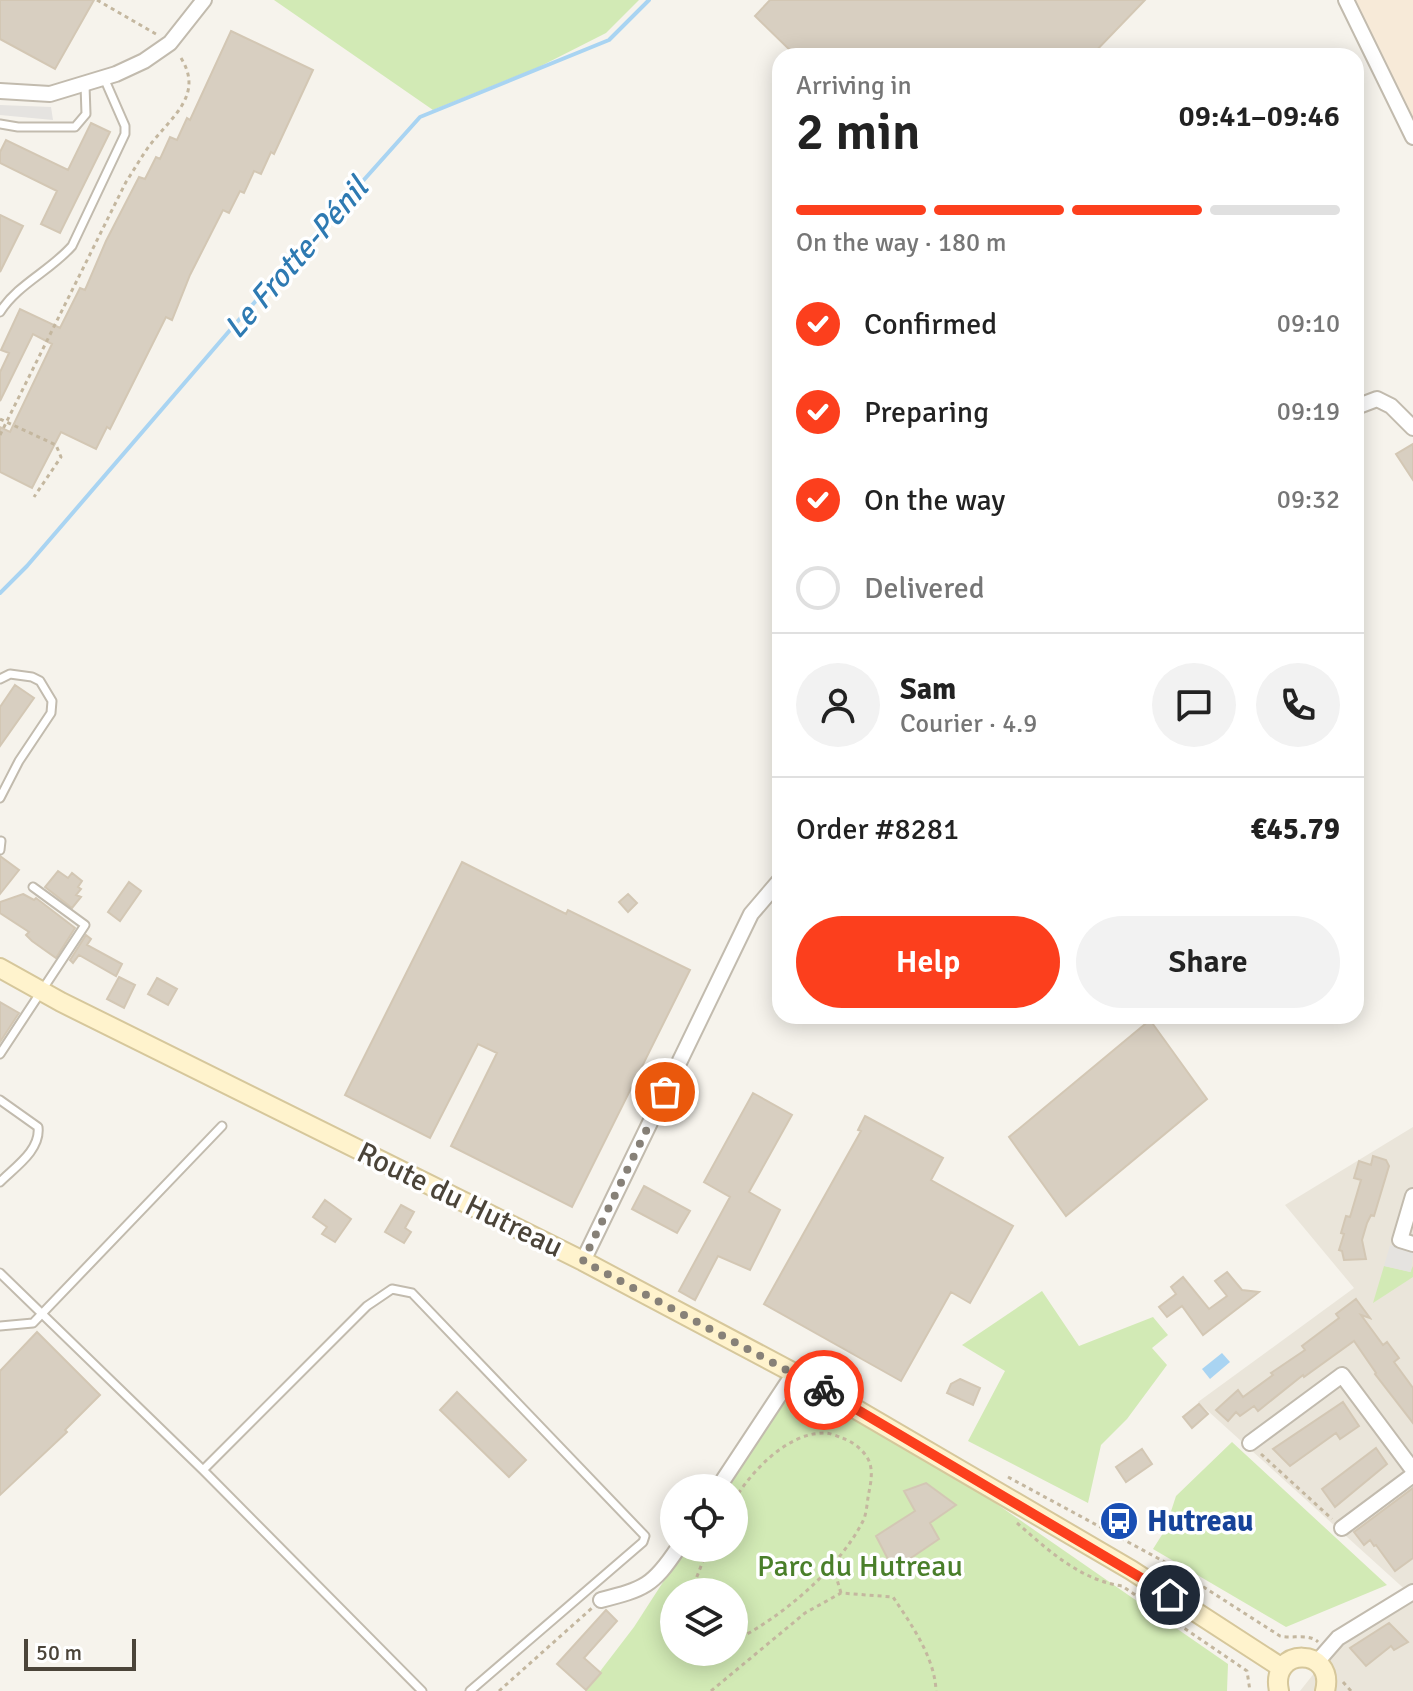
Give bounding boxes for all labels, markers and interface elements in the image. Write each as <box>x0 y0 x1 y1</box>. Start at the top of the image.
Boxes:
text: Arriving in <box>796 70 912 102</box>
text: 09:41–09:46 <box>1179 98 1340 135</box>
text: 2 min <box>796 100 921 164</box>
water label: Le Frotte-Pénil <box>215 168 378 346</box>
text: On the way · 180 m <box>796 227 1006 259</box>
icon: check <box>796 302 840 346</box>
text: Confirmed <box>864 306 997 343</box>
text: 09:10 <box>1277 308 1340 340</box>
icon: check <box>796 390 840 434</box>
text: Preparing <box>864 394 989 431</box>
text: 09:19 <box>1277 396 1340 428</box>
icon: check <box>796 478 840 522</box>
text: On the way <box>864 482 1005 519</box>
text: 09:32 <box>1277 484 1340 516</box>
text: Delivered <box>864 570 985 607</box>
button: person <box>796 663 880 747</box>
button: chat <box>1152 663 1236 747</box>
button: phone <box>1256 663 1340 747</box>
text: Sam <box>900 671 956 708</box>
text: Courier · 4.9 <box>900 708 1037 740</box>
text: Order #8281 <box>796 811 959 848</box>
text: €45.79 <box>1250 811 1340 848</box>
button: Help <box>796 916 1060 1008</box>
button: Share <box>1076 916 1340 1008</box>
pin <box>631 1058 699 1126</box>
icon: bag <box>643 1070 687 1114</box>
street label: Route du Hutreau <box>351 1134 569 1266</box>
courier <box>784 1350 864 1430</box>
icon: bike <box>802 1368 846 1412</box>
map controls <box>660 1474 748 1666</box>
button: locate <box>660 1474 748 1562</box>
bus stop icon: Hutreau <box>1098 1500 1140 1542</box>
place label: Hutreau <box>1147 1503 1254 1540</box>
park label: Parc du Hutreau <box>757 1548 963 1585</box>
pin <box>1136 1561 1204 1629</box>
icon: home <box>1148 1573 1192 1617</box>
button: layers <box>660 1578 748 1666</box>
scale bar <box>24 1635 136 1671</box>
text: 50 m <box>36 1639 82 1666</box>

